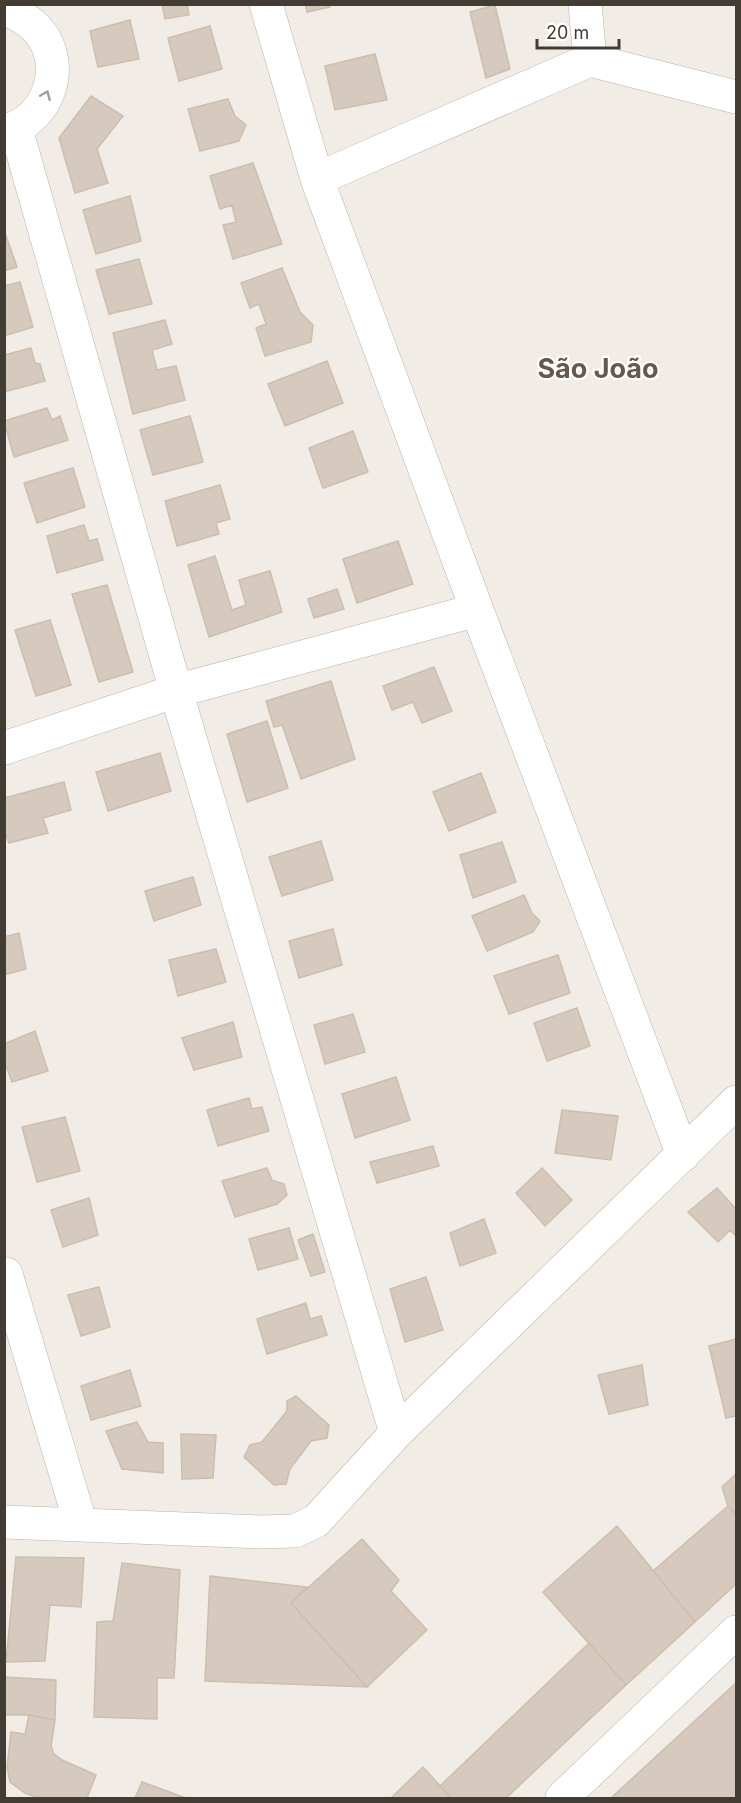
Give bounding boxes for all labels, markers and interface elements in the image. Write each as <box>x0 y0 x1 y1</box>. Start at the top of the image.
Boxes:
scale bar <box>537 12 620 50</box>
text: 20 m <box>546 22 589 43</box>
one-way arrow <box>39 91 51 102</box>
district label: São João <box>537 352 659 385</box>

